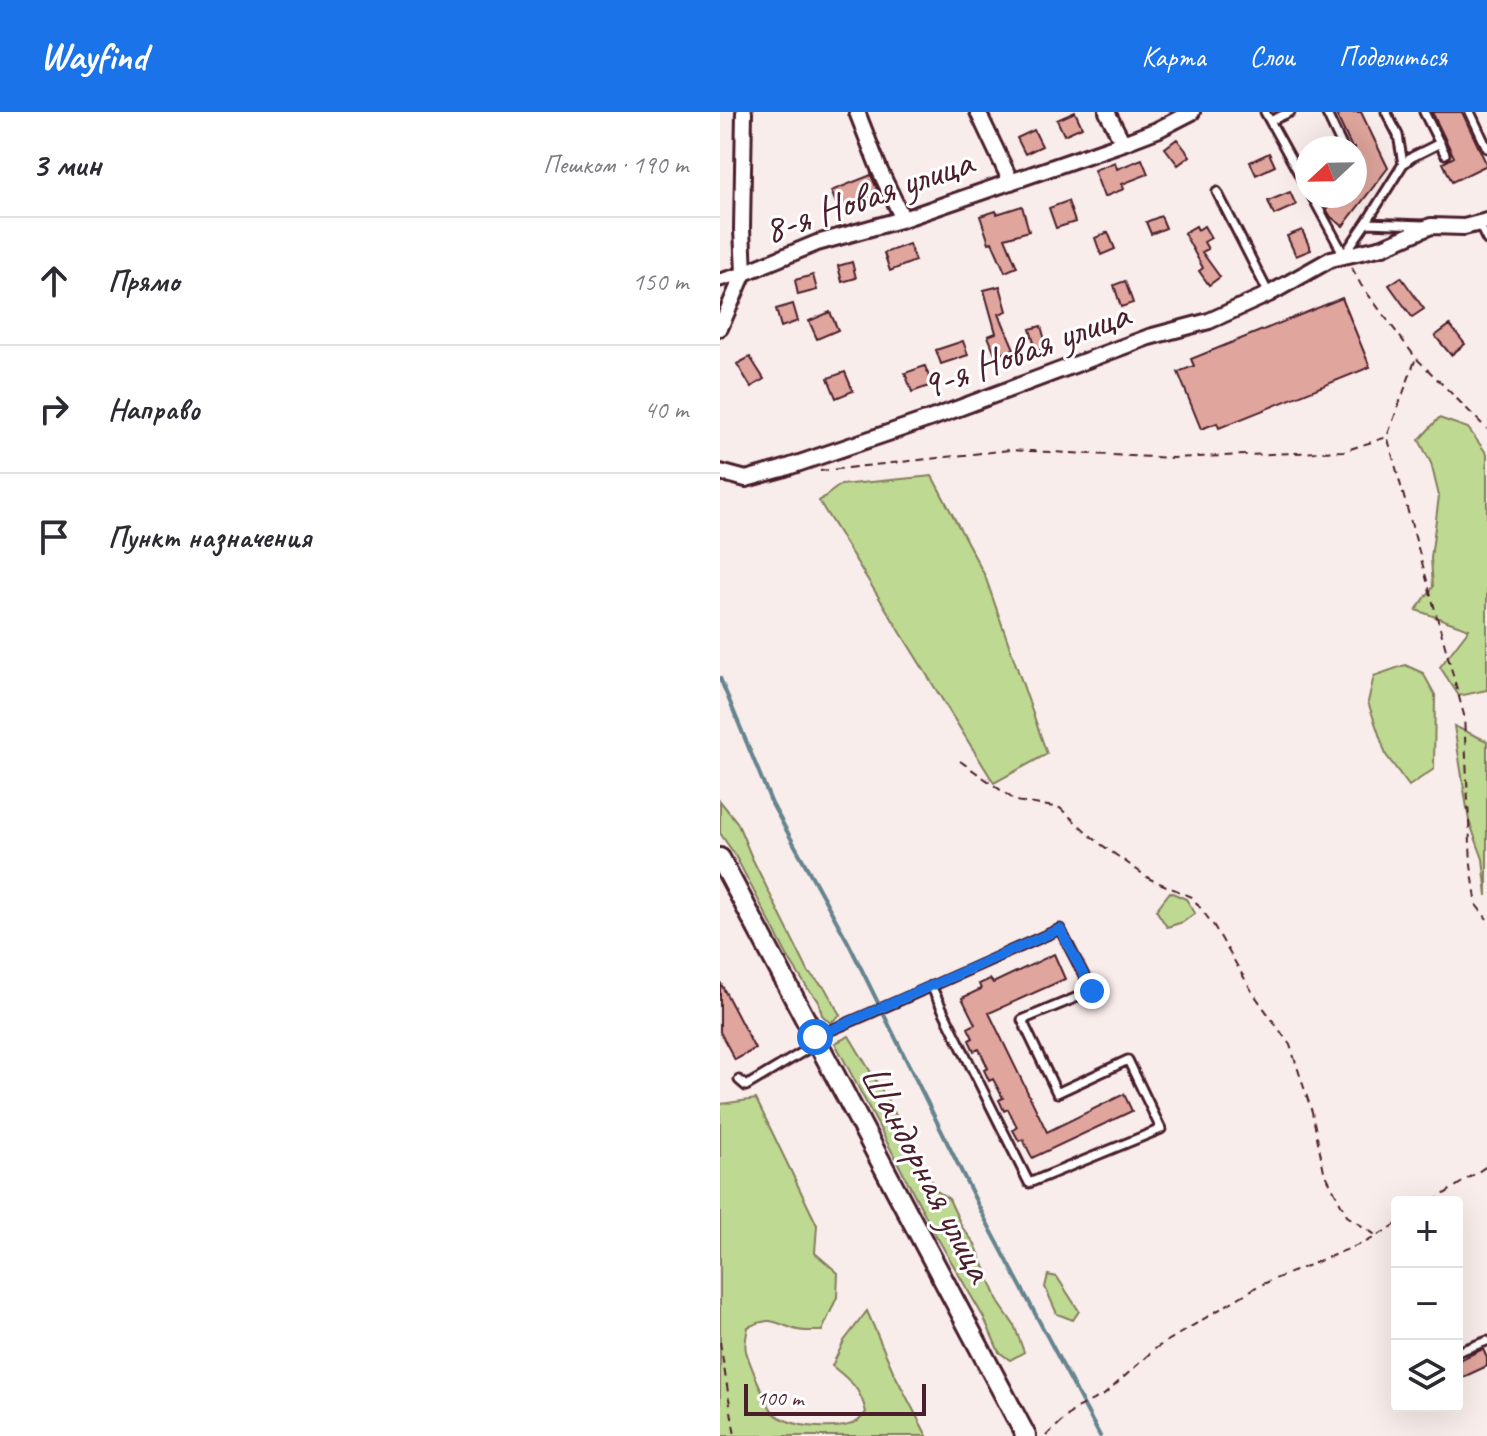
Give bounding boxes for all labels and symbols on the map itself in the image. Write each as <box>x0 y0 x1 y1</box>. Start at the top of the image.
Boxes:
street label: 8-я Новая улица <box>757 136 982 255</box>
north arrow <box>1295 136 1367 208</box>
street label: 9-я Новая улица <box>914 288 1138 411</box>
route end <box>1074 973 1110 1009</box>
route start <box>797 1019 833 1055</box>
street label: Шандорная улица <box>849 1056 1006 1292</box>
scale bar <box>744 1380 926 1416</box>

